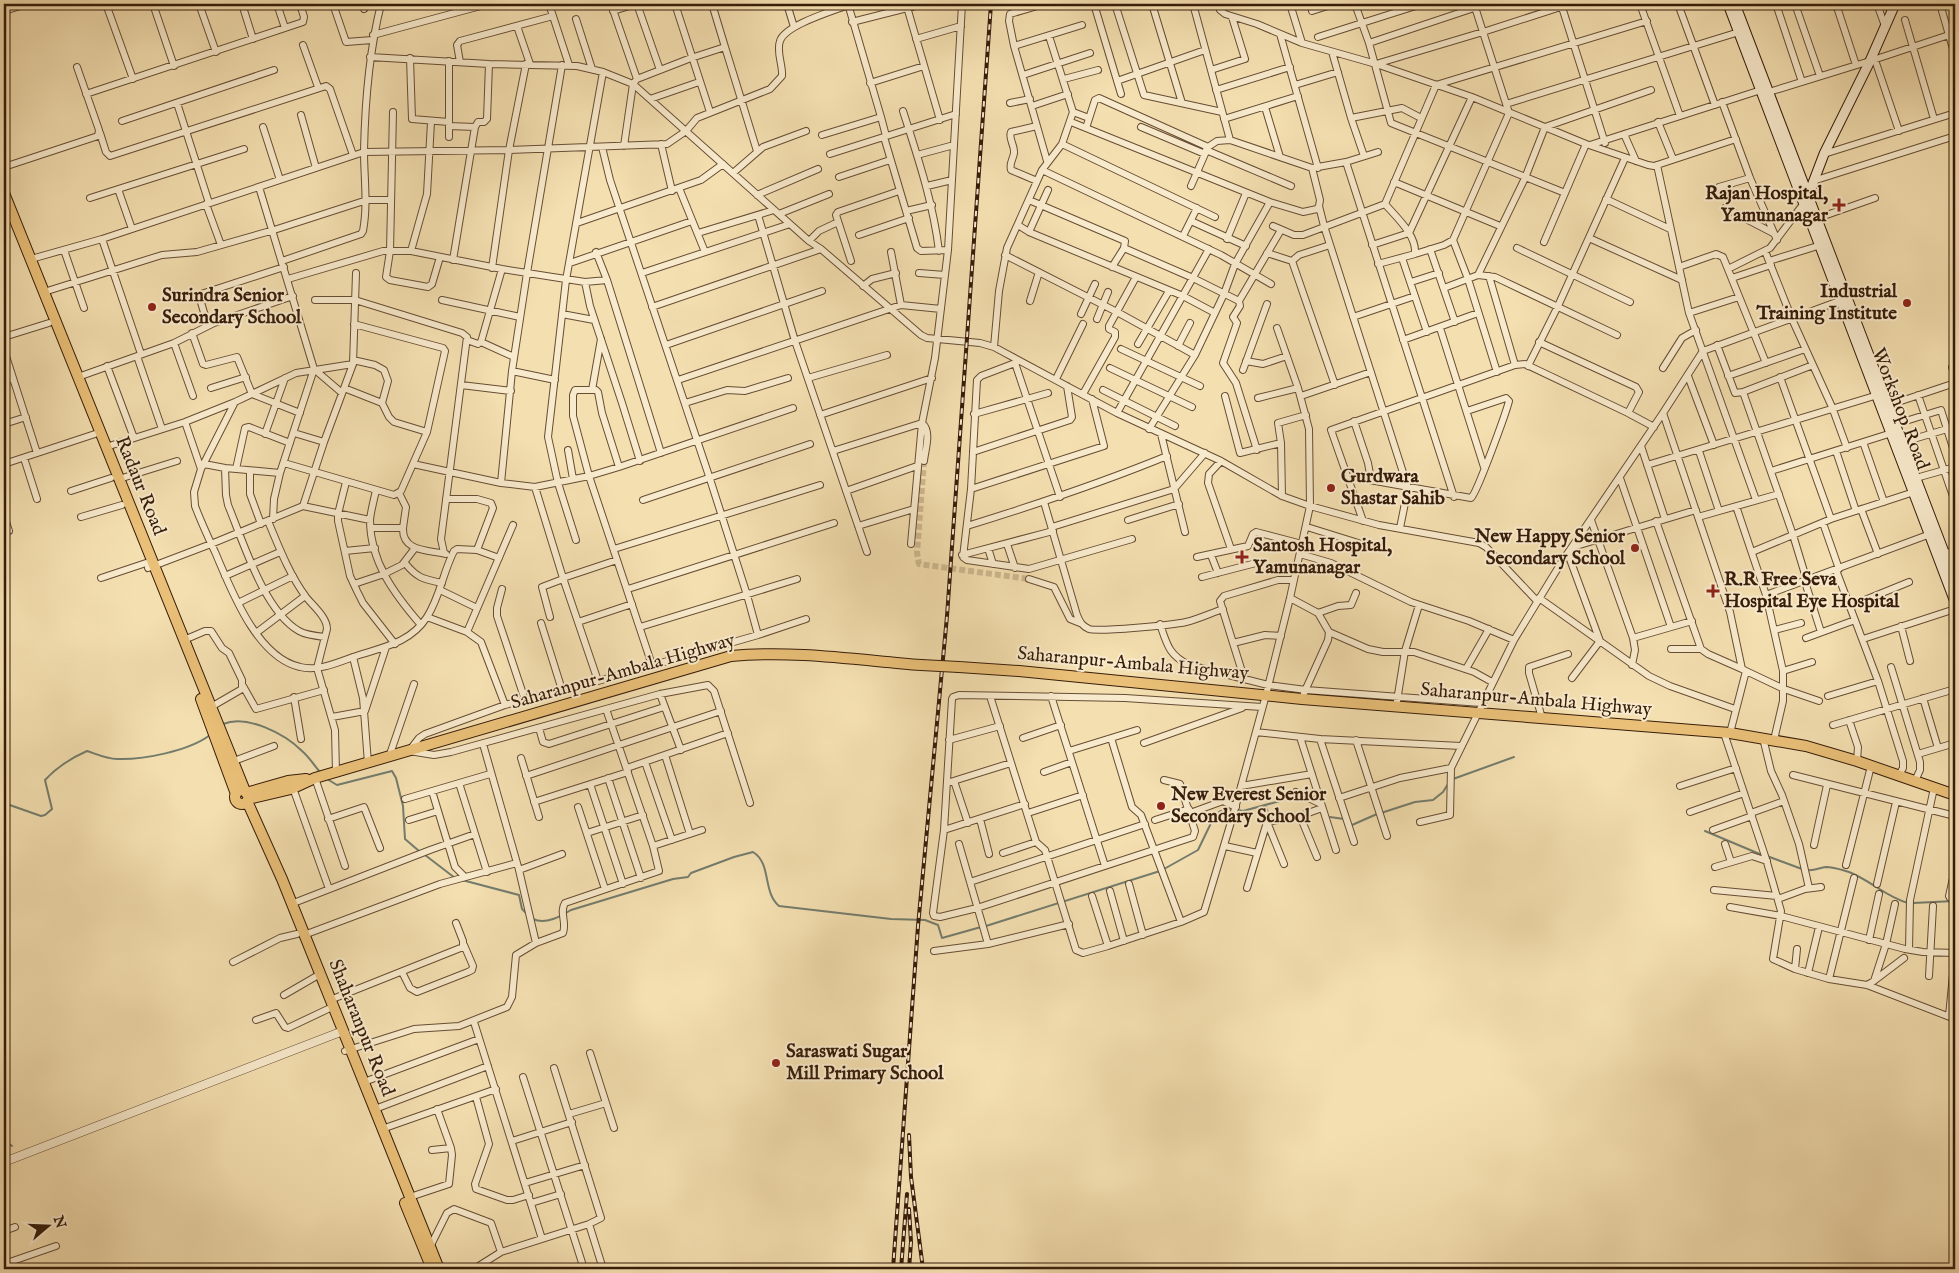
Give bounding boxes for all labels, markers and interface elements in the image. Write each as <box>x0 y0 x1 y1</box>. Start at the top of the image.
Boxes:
place label: Rajan Hospital, Yamunanagar <box>1705 182 1829 228</box>
marker: Rajan Hospital, Yamunanagar <box>1832 198 1846 212</box>
place label: Industrial Training Institute <box>1755 280 1898 326</box>
place label: Surindra Senior Secondary School <box>162 284 302 330</box>
marker: Industrial Training Institute <box>1901 297 1913 309</box>
marker: Surindra Senior Secondary School <box>146 301 158 313</box>
street label: Workshop Road <box>1866 345 1935 474</box>
street label: Radaur Road <box>109 433 171 540</box>
place label: Gurdwara Shastar Sahib <box>1341 465 1445 511</box>
marker: Gurdwara Shastar Sahib <box>1325 482 1337 494</box>
place label: New Happy Senior Secondary School <box>1474 525 1626 571</box>
place label: Santosh Hospital, Yamunanagar <box>1253 534 1392 580</box>
marker: New Happy Senior Secondary School <box>1629 542 1641 554</box>
marker: Santosh Hospital, Yamunanagar <box>1235 550 1249 564</box>
place label: R.R Free Seva Hospital Eye Hospital <box>1724 568 1900 614</box>
marker: R.R Free Seva Hospital Eye Hospital <box>1706 584 1720 598</box>
street label: Saharanpur-Ambala Highway <box>508 628 739 716</box>
street label: Saharanpur-Ambala Highway <box>1016 642 1250 686</box>
street label: Saharanpur-Ambala Highway <box>1419 678 1653 722</box>
place label: New Everest Senior Secondary School <box>1170 783 1327 829</box>
marker: New Everest Senior Secondary School <box>1155 800 1167 812</box>
street label: Shaharanpur Road <box>323 956 400 1101</box>
place label: Saraswati Sugar Mill Primary School <box>786 1040 944 1086</box>
marker: Saraswati Sugar Mill Primary School <box>770 1057 782 1069</box>
north arrow <box>22 1200 72 1250</box>
text: N <box>49 1212 70 1231</box>

